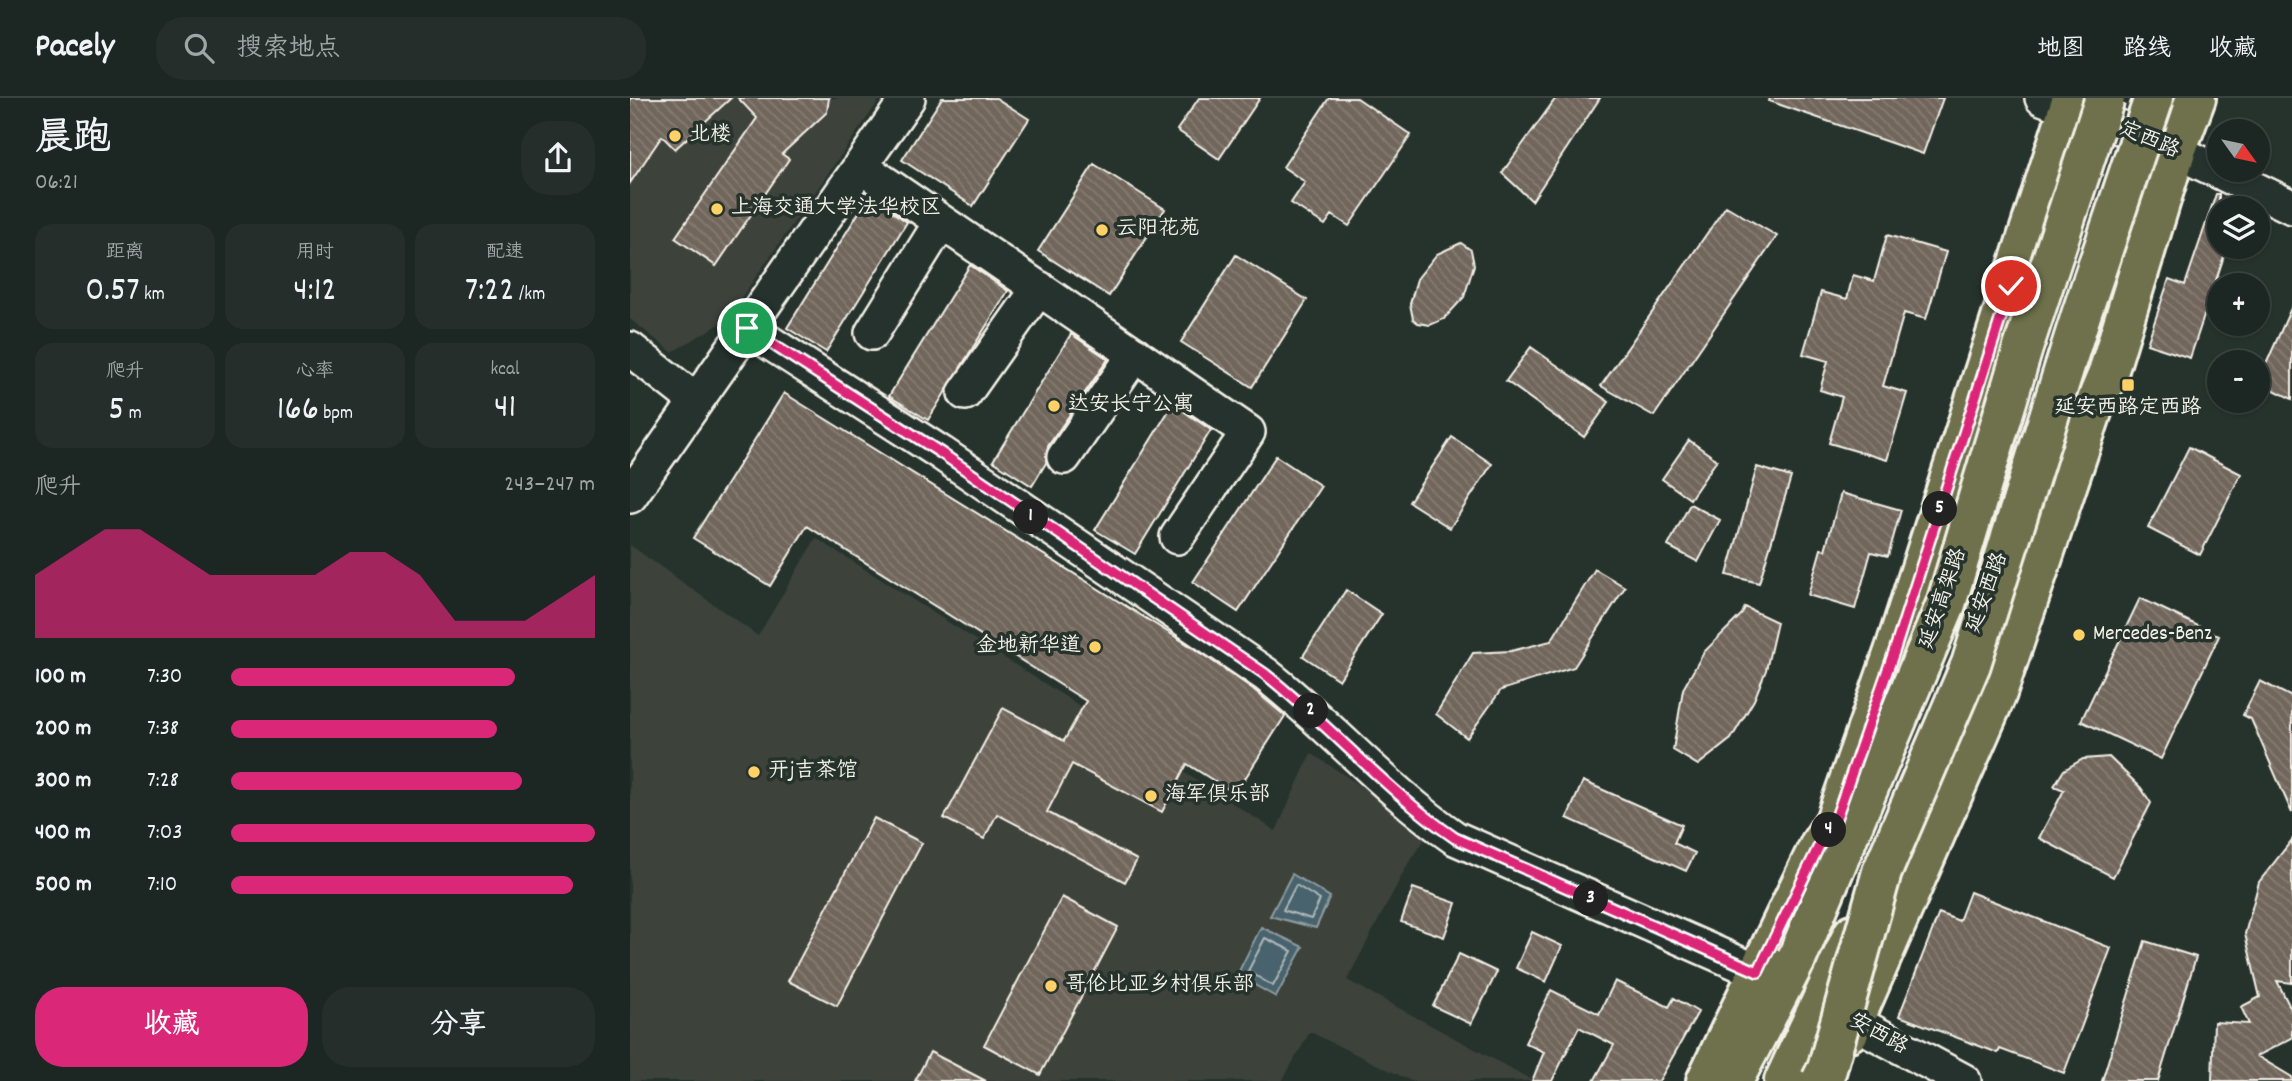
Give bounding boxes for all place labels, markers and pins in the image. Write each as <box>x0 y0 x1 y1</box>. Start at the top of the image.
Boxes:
place label: 北楼 <box>689 121 731 151</box>
marker: 北楼 <box>667 128 683 144</box>
place label: 上海交通大学法华校区 <box>731 194 941 224</box>
marker: 上海交通大学法华校区 <box>709 201 725 217</box>
place label: 云阳花苑 <box>1116 215 1200 245</box>
marker: 云阳花苑 <box>1094 222 1110 238</box>
pin <box>1981 256 2041 316</box>
pin <box>717 298 777 358</box>
marker: 延安西路定西路 <box>2120 377 2136 393</box>
place label: 达安长宁公寓 <box>1068 391 1194 421</box>
place label: 延安西路定西路 <box>2055 394 2202 424</box>
marker: 达安长宁公寓 <box>1046 398 1062 414</box>
pin: 5 <box>1922 492 1958 526</box>
pin: 1 <box>1014 500 1048 534</box>
place label: Mercedes-Benz <box>2093 620 2212 650</box>
marker: Mercedes-Benz <box>2071 627 2087 643</box>
place label: 金地新华道 <box>976 632 1081 662</box>
marker: 金地新华道 <box>1087 639 1103 655</box>
pin: 2 <box>1294 694 1328 728</box>
place label: 开j吉茶馆 <box>768 757 858 787</box>
marker: 开j吉茶馆 <box>746 764 762 780</box>
place label: 海军俱乐部 <box>1165 781 1270 811</box>
marker: 海军俱乐部 <box>1143 788 1159 804</box>
pin: 4 <box>1812 812 1846 848</box>
pin: 3 <box>1574 882 1608 916</box>
place label: 哥伦比亚乡村俱乐部 <box>1065 971 1254 1001</box>
marker: 哥伦比亚乡村俱乐部 <box>1043 978 1059 994</box>

